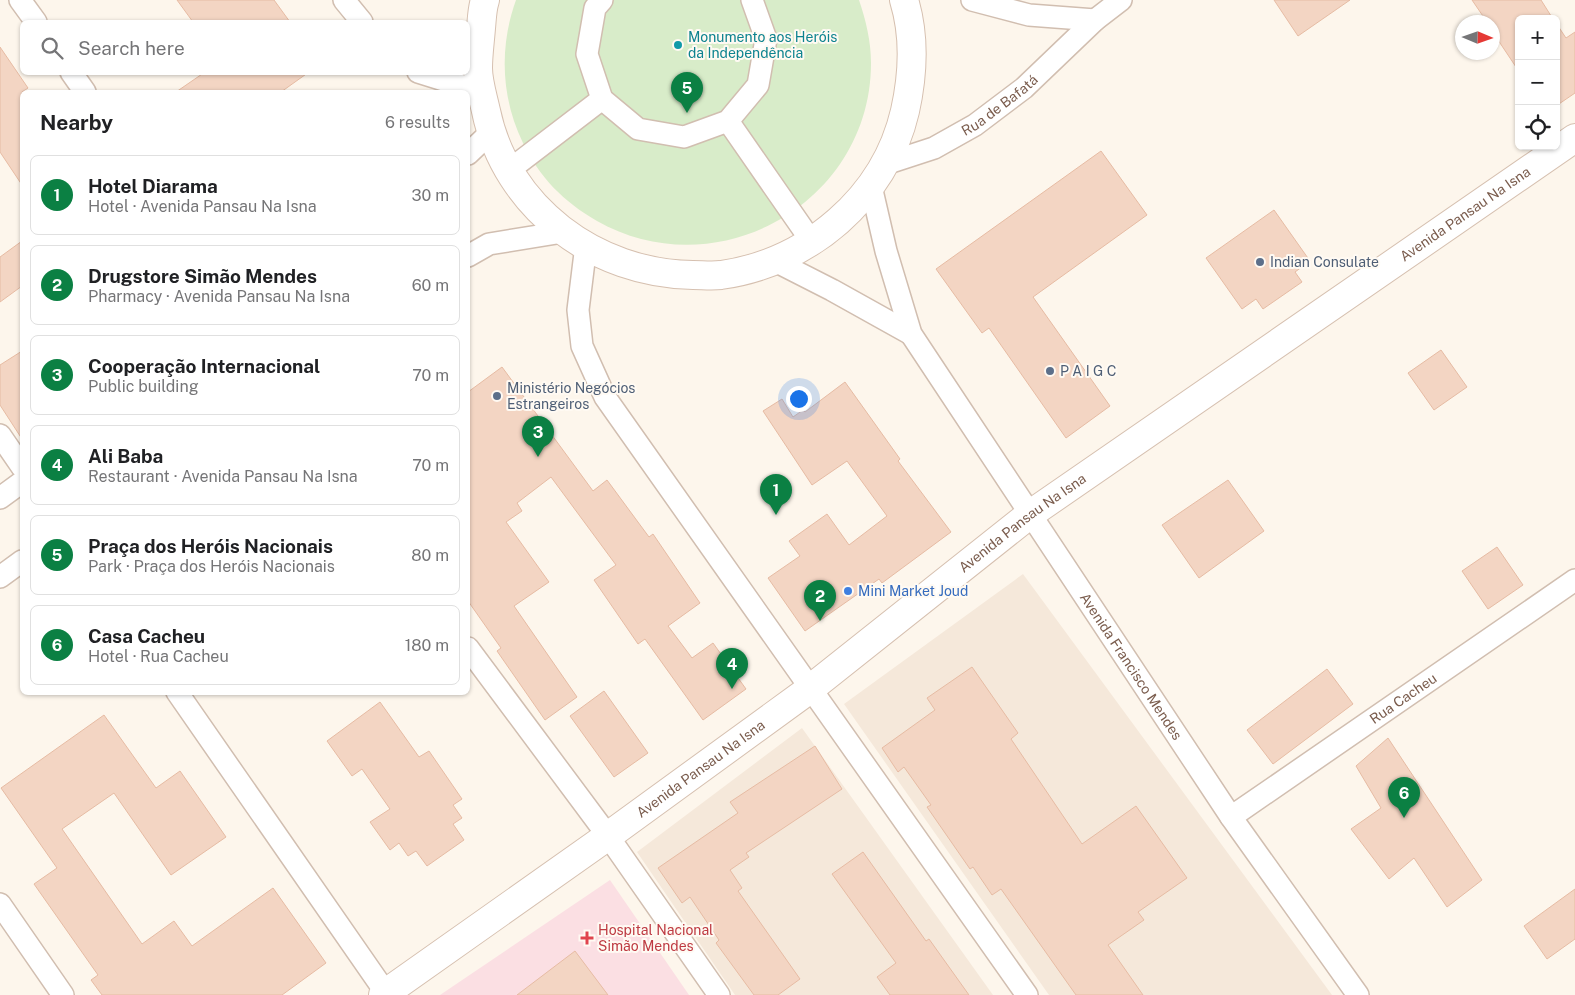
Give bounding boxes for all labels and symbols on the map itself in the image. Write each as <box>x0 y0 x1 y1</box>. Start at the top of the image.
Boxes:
north arrow <box>1455 15 1500 60</box>
place label: Monumento aos Heróis da Independência <box>688 29 837 61</box>
marker: Monumento aos Heróis da Independência <box>672 39 684 51</box>
street label: Rua de Bafatá <box>959 71 1041 139</box>
pin: 5 <box>671 72 703 113</box>
street label: Avenida Pansau Na Isna <box>1397 163 1533 264</box>
place label: Indian Consulate <box>1270 254 1379 270</box>
marker: Indian Consulate <box>1254 256 1266 268</box>
place label: P A I G C <box>1060 363 1116 379</box>
marker: P A I G C <box>1044 365 1056 377</box>
place label: Ministério Negócios Estrangeiros <box>507 380 635 412</box>
your location <box>786 386 812 412</box>
marker: Ministério Negócios Estrangeiros <box>491 390 503 402</box>
pin: 3 <box>522 416 554 457</box>
street label: Avenida Pansau Na Isna <box>956 470 1089 576</box>
pin: 1 <box>760 474 792 515</box>
pin: 2 <box>804 580 836 621</box>
place label: Mini Market Joud <box>858 583 968 599</box>
marker: Mini Market Joud <box>842 585 854 597</box>
street label: Avenida Francisco Mendes <box>1077 590 1186 743</box>
pin: 4 <box>716 648 748 689</box>
street label: Rua Cacheu <box>1367 670 1440 727</box>
street label: Avenida Pansau Na Isna <box>633 717 768 821</box>
pin: 6 <box>1388 777 1420 818</box>
place label: Hospital Nacional Simão Mendes <box>598 922 713 954</box>
marker: Hospital Nacional Simão Mendes <box>580 931 594 945</box>

